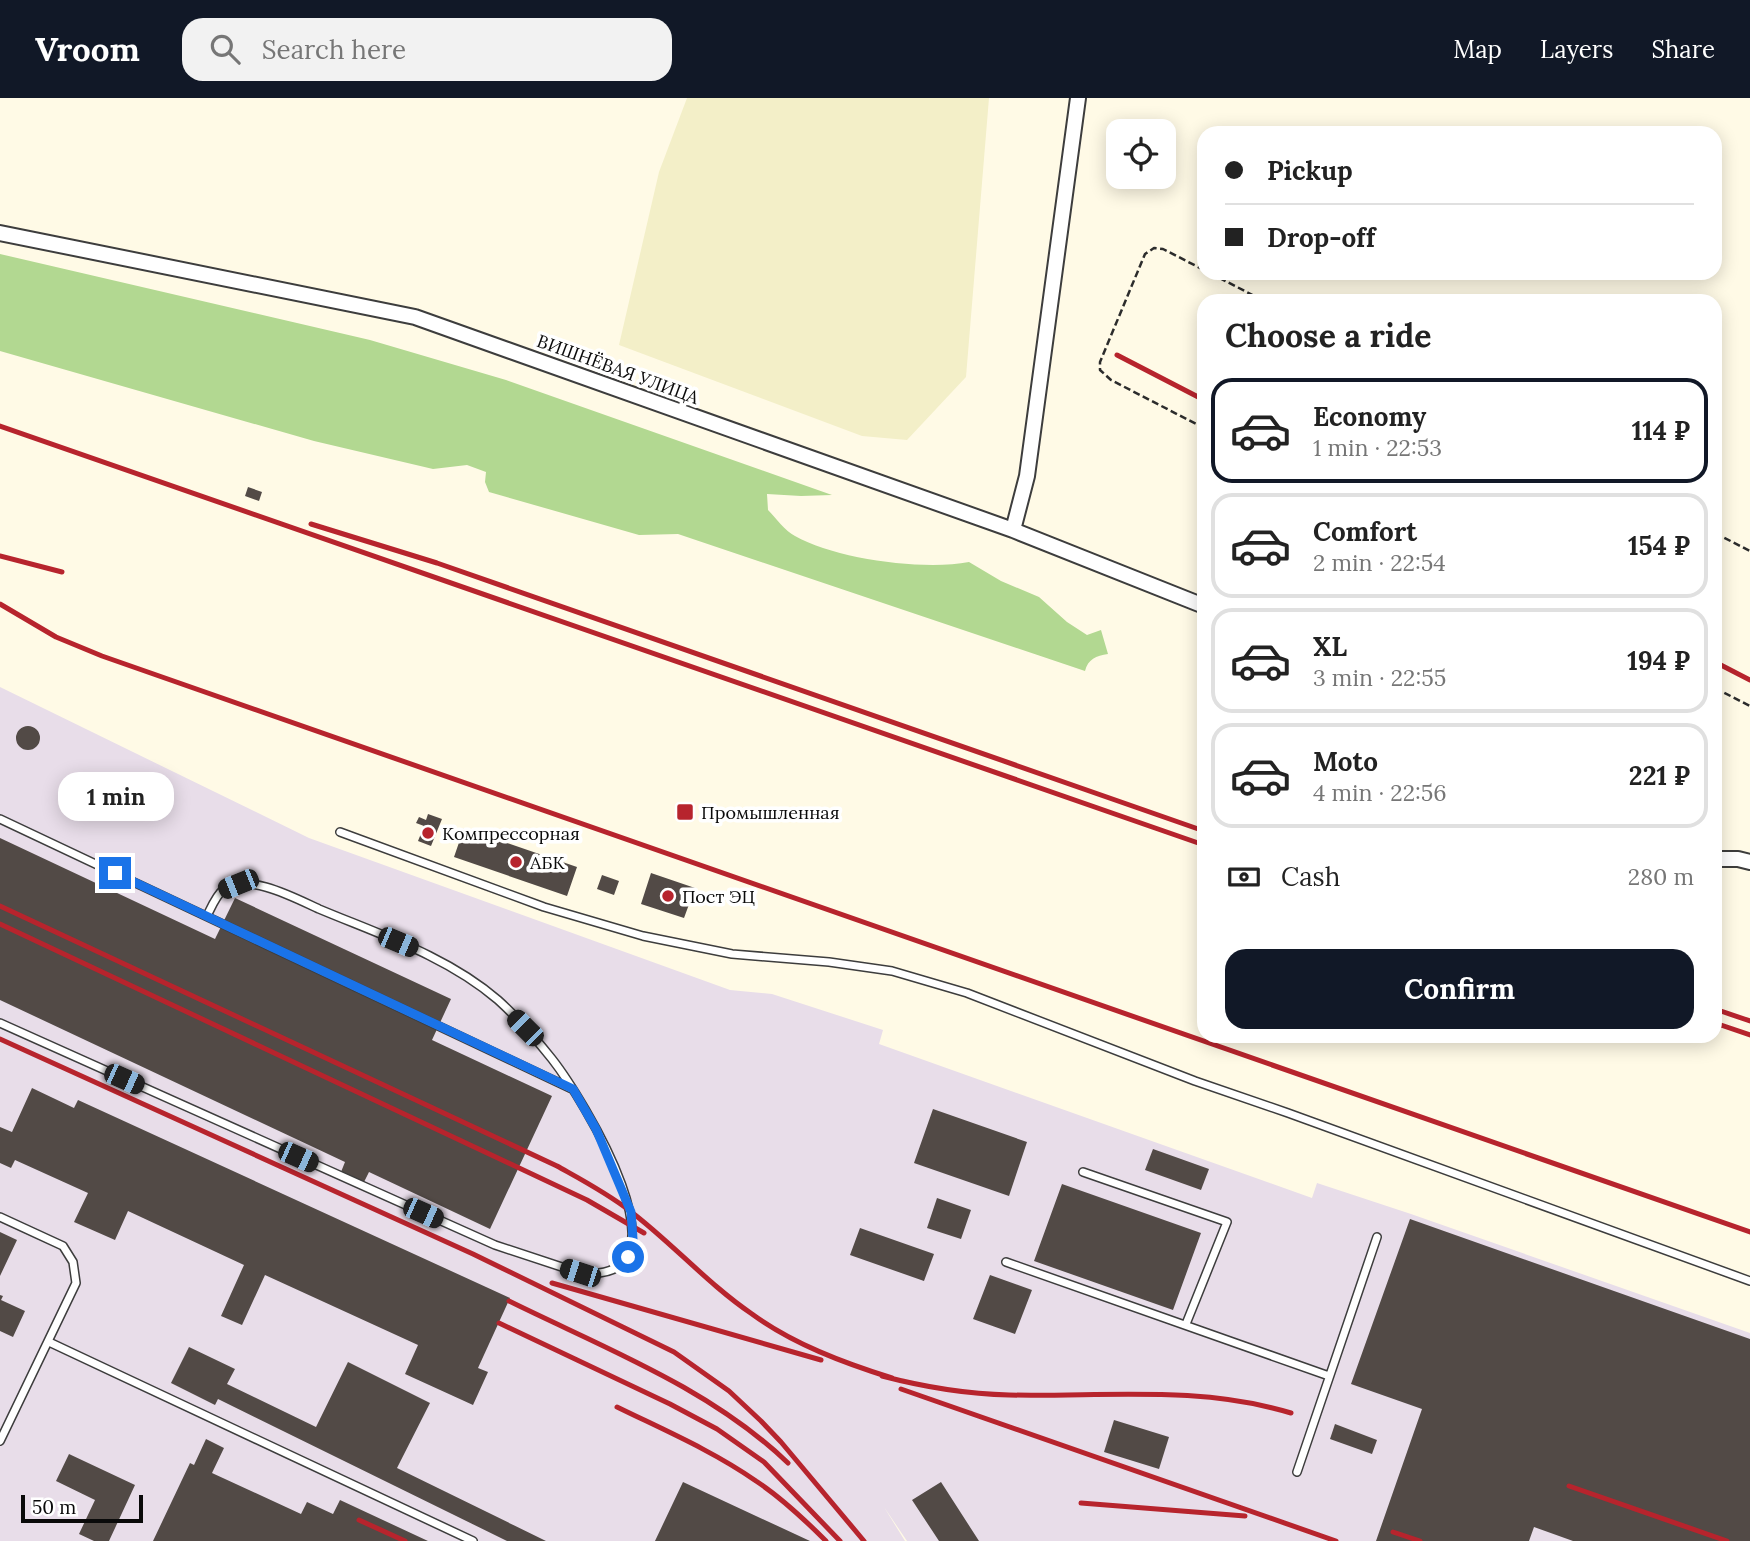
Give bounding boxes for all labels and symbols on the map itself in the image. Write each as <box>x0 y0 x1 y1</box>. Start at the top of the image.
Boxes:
street label: ВИШНЁВАЯ УЛИЦА <box>534 329 703 409</box>
callout: 1 min <box>57 772 173 820</box>
place label: Промышленная <box>701 801 839 824</box>
marker: Промышленная <box>675 802 695 822</box>
place label: Компрессорная <box>442 822 580 845</box>
marker: Компрессорная <box>420 825 436 841</box>
place label: АБК <box>529 851 565 874</box>
marker: АБК <box>508 854 524 870</box>
route end <box>99 857 131 889</box>
car <box>215 866 262 902</box>
place label: Пост ЭЦ <box>682 885 755 908</box>
marker: Пост ЭЦ <box>660 888 676 904</box>
car <box>375 924 422 960</box>
car <box>503 1006 548 1050</box>
car <box>101 1061 148 1097</box>
car <box>275 1139 322 1175</box>
car <box>400 1195 447 1231</box>
route start <box>612 1241 644 1273</box>
car <box>557 1257 604 1289</box>
scale bar <box>21 1492 144 1524</box>

